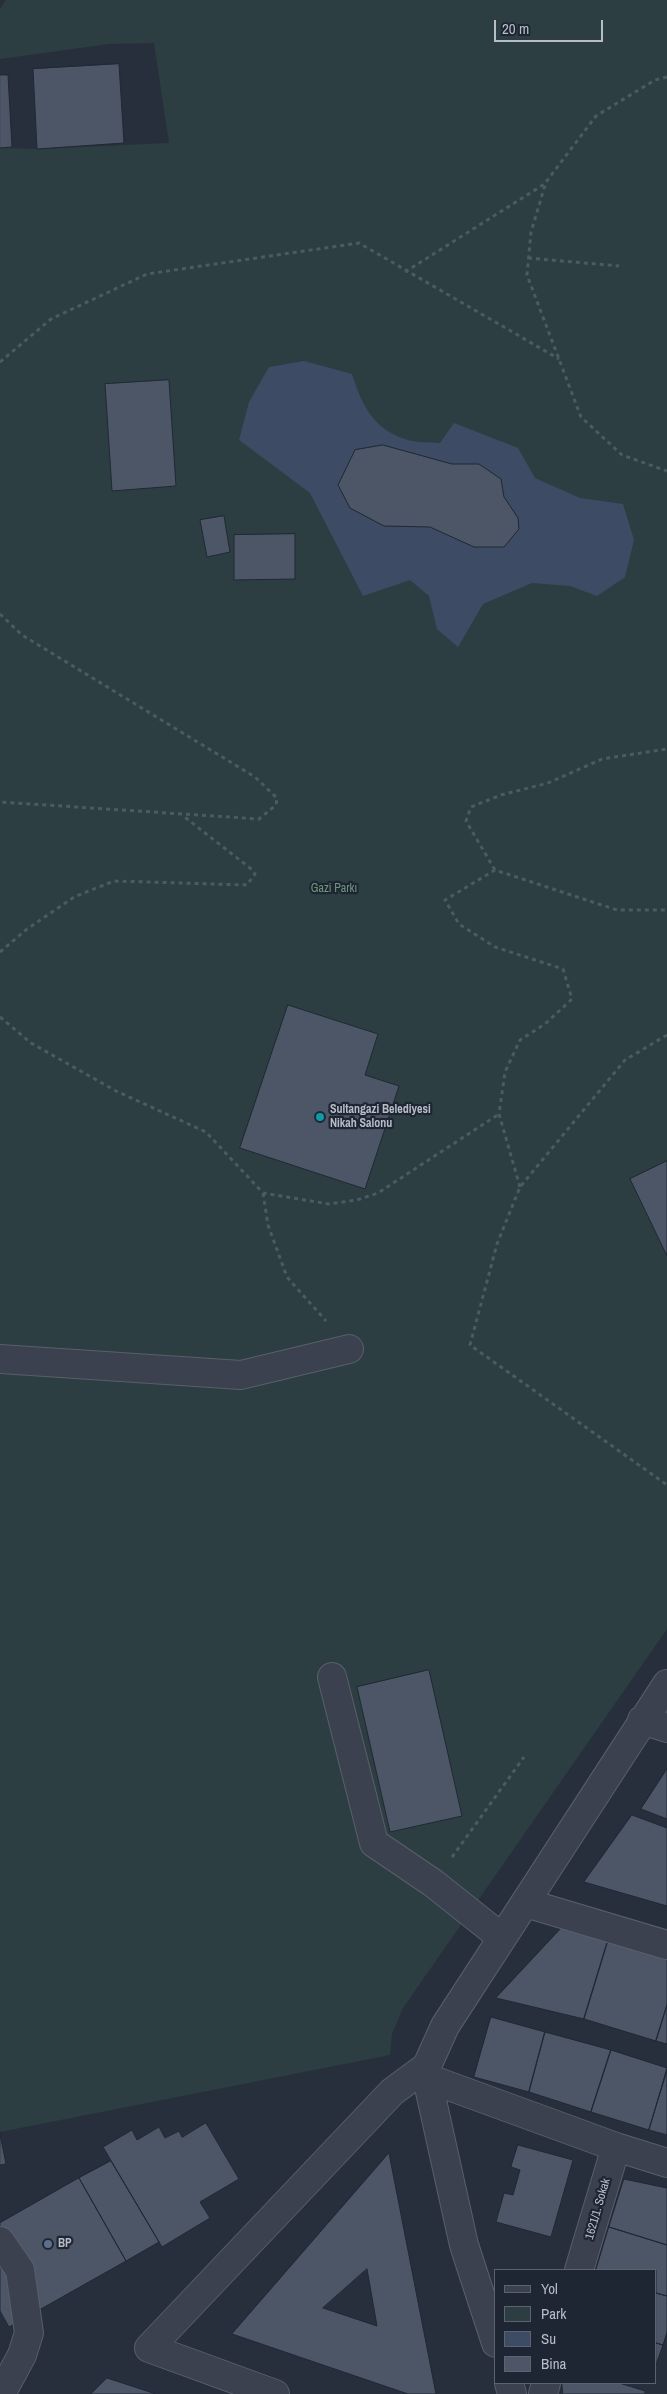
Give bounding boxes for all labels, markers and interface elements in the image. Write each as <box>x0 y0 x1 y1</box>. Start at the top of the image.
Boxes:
scale bar <box>497 10 606 42</box>
text: 20 m <box>502 18 529 39</box>
park label: Gazi Parkı <box>311 882 357 896</box>
place label: Sultangazi Belediyesi Nikah Salonu <box>330 1103 431 1131</box>
marker: Sultangazi Belediyesi Nikah Salonu <box>314 1111 326 1123</box>
street label: 1621/1. Sokak <box>582 2177 614 2241</box>
place label: BP <box>58 2237 72 2251</box>
marker: BP <box>42 2238 54 2250</box>
legend <box>494 2269 657 2384</box>
text: Yol <box>541 2278 558 2299</box>
text: Park <box>541 2303 566 2324</box>
text: Su <box>541 2328 556 2349</box>
text: Bina <box>541 2353 566 2374</box>

